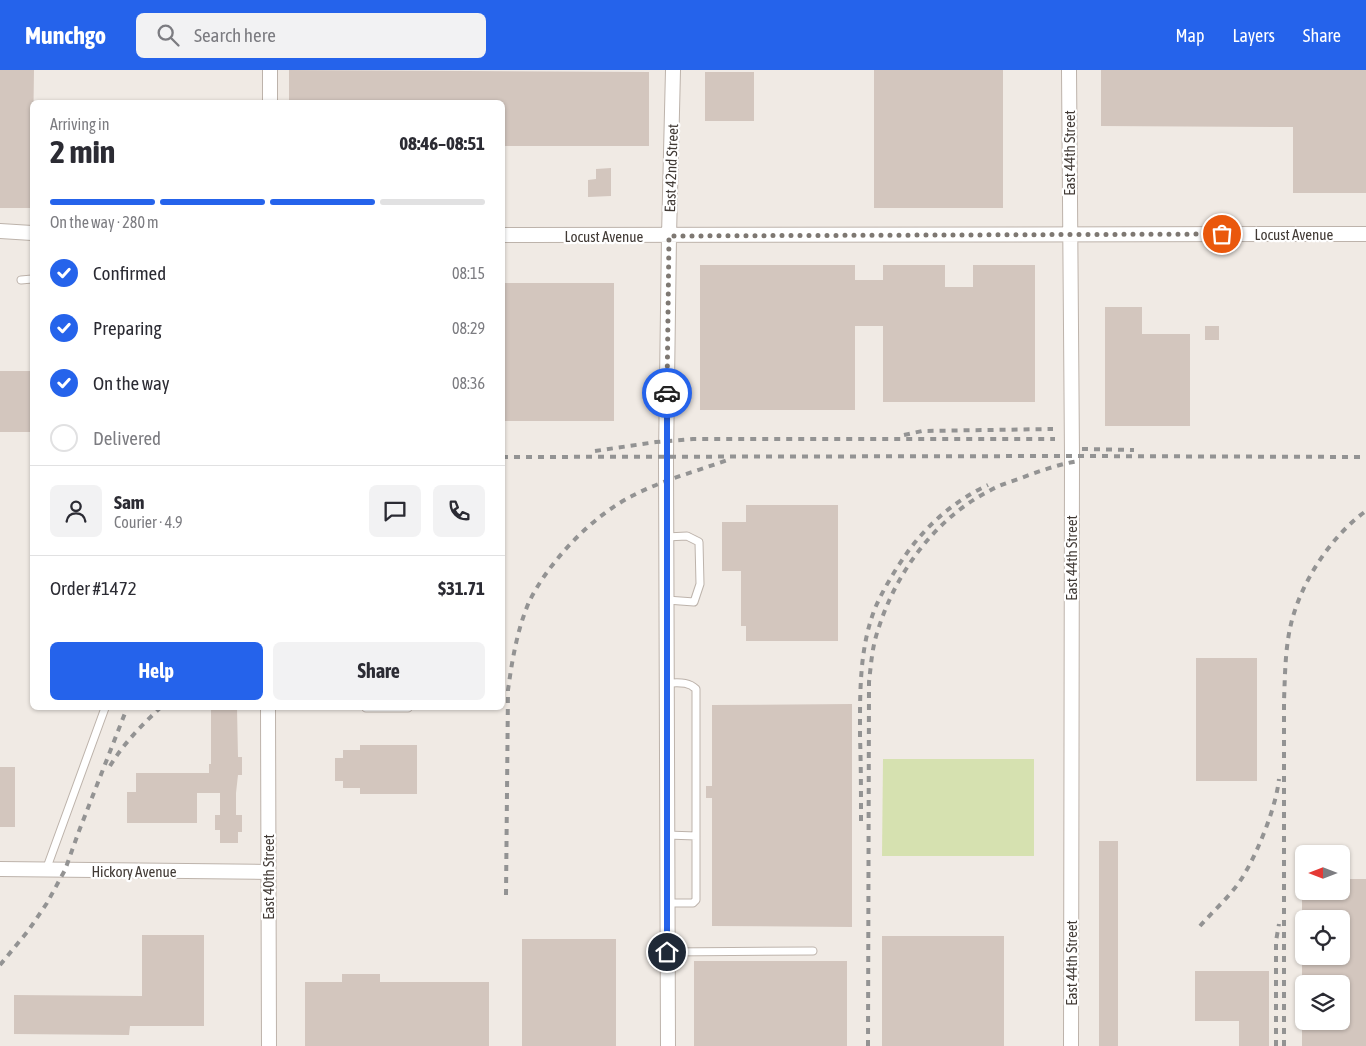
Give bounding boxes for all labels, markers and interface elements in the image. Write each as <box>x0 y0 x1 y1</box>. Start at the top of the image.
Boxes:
search box <box>136 13 486 58</box>
icon: search <box>154 21 182 49</box>
text: Munchgo <box>25 22 106 49</box>
text: Search here <box>194 24 276 46</box>
text: Map <box>1175 25 1204 46</box>
text: Layers <box>1232 25 1275 46</box>
text: Share <box>1303 25 1341 46</box>
street label: East 44th Street <box>1061 110 1078 196</box>
text: Arriving in <box>50 115 110 133</box>
street label: East 42nd Street <box>661 123 681 213</box>
text: 08:46–08:51 <box>399 132 485 154</box>
text: 2 min <box>50 133 115 170</box>
text: On the way · 280 m <box>50 213 159 231</box>
pin <box>1201 213 1243 255</box>
icon: bag <box>1208 220 1236 248</box>
street label: Locust Avenue <box>1255 226 1334 243</box>
street label: Locust Avenue <box>565 228 644 245</box>
icon: check <box>50 259 78 287</box>
text: Confirmed <box>93 262 166 284</box>
text: 08:15 <box>452 264 485 282</box>
icon: check <box>50 314 78 342</box>
text: Preparing <box>93 317 162 339</box>
text: 08:29 <box>452 319 485 337</box>
courier <box>642 368 692 418</box>
icon: check <box>50 369 78 397</box>
text: On the way <box>93 372 170 394</box>
text: 08:36 <box>452 374 485 392</box>
icon: car <box>653 379 681 407</box>
text: Delivered <box>93 427 161 449</box>
button: person <box>50 485 102 537</box>
button: chat <box>369 485 421 537</box>
button: phone <box>433 485 485 537</box>
text: Sam <box>114 491 145 513</box>
text: Courier · 4.9 <box>114 513 183 531</box>
street label: East 44th Street <box>1063 515 1080 601</box>
text: Order #1472 <box>50 577 137 599</box>
text: $31.71 <box>438 577 485 599</box>
button: Help <box>50 642 263 700</box>
button: Share <box>273 642 485 700</box>
street label: East 40th Street <box>260 834 277 920</box>
north arrow <box>1295 845 1350 900</box>
map controls <box>1295 845 1350 1030</box>
street label: Hickory Avenue <box>91 863 177 880</box>
button: locate <box>1295 910 1350 965</box>
street label: East 44th Street <box>1063 920 1080 1006</box>
pin <box>646 931 688 973</box>
icon: home <box>653 938 681 966</box>
button: layers <box>1295 975 1350 1030</box>

